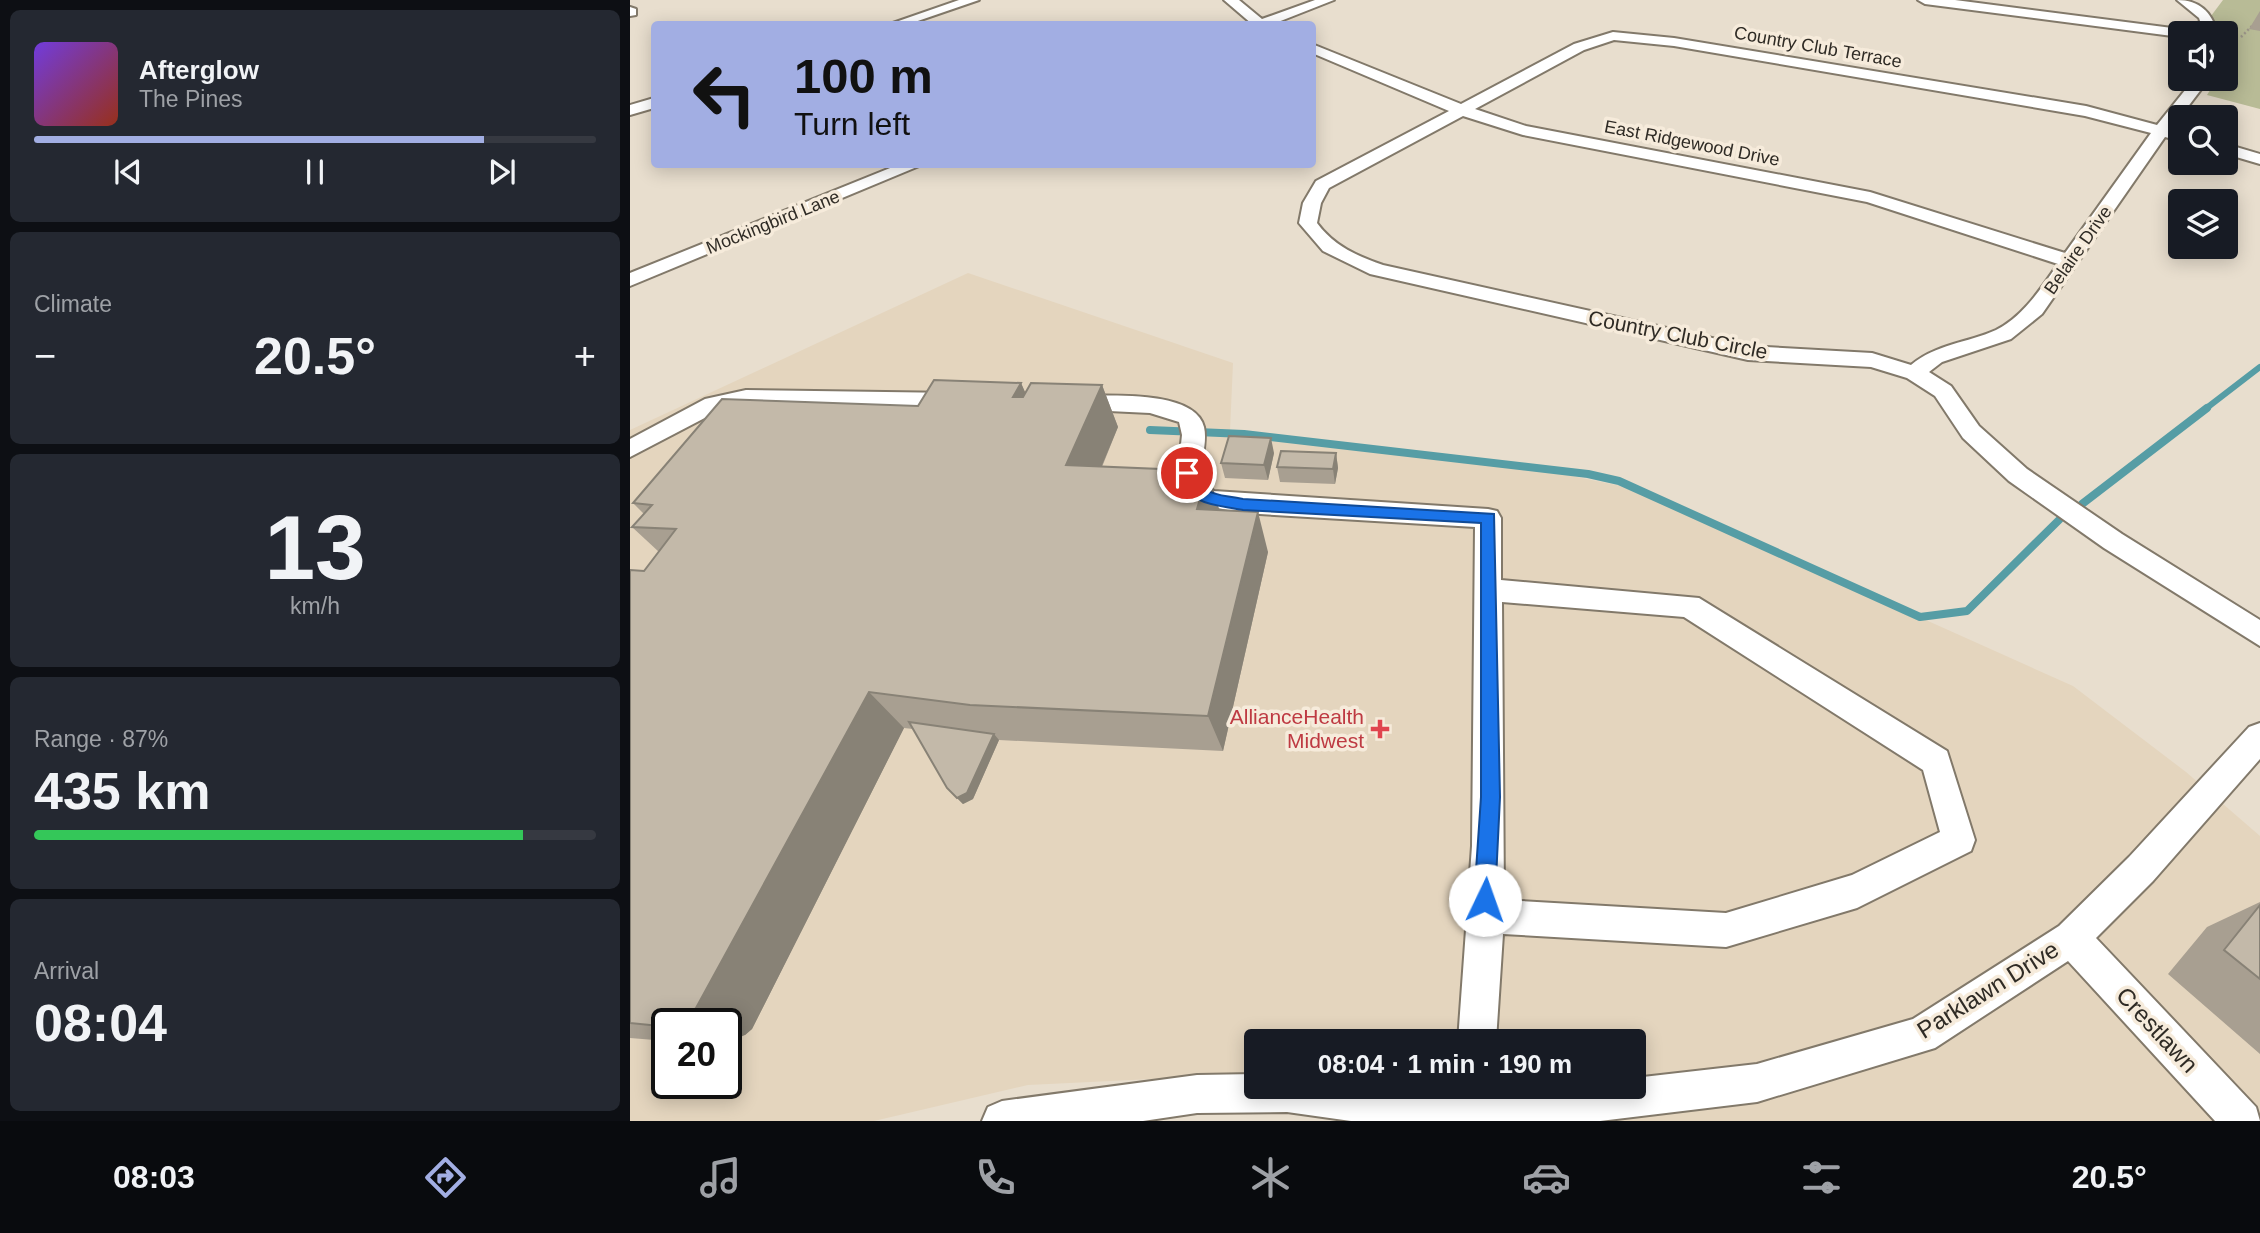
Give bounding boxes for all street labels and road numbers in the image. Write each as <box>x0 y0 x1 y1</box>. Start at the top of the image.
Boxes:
street label: Country Club Terrace <box>1733 22 1903 72</box>
street label: East Ridgewood Drive <box>1603 116 1781 170</box>
street label: Mockingbird Lane <box>703 186 843 258</box>
street label: Belaire Drive <box>2040 202 2116 298</box>
street label: Country Club Circle <box>1587 306 1770 363</box>
street label: Parklawn Drive <box>1912 935 2063 1044</box>
street label: Crestlawn <box>2111 981 2204 1078</box>

